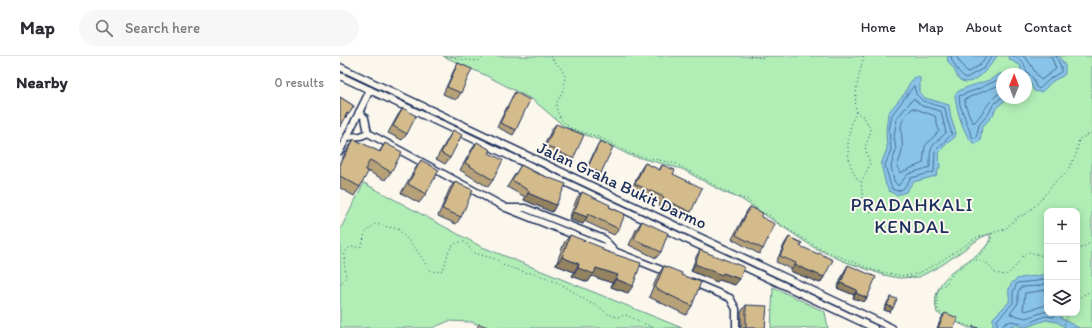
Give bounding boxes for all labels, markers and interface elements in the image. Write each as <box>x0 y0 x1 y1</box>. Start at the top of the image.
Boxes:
search box <box>79 10 359 46</box>
text: Map <box>20 16 55 39</box>
icon: search <box>93 17 115 39</box>
text: Search here <box>125 19 200 37</box>
text: Home <box>861 19 896 36</box>
text: Map <box>918 19 944 36</box>
text: About <box>966 19 1002 36</box>
text: Contact <box>1024 19 1072 36</box>
north arrow <box>996 68 1032 104</box>
text: Nearby <box>16 72 68 92</box>
text: 0 results <box>274 75 324 90</box>
street label: Jalan Graha Bukit Darmo <box>534 137 710 233</box>
district label: PRADAHKALI KENDAL <box>850 193 974 238</box>
map controls <box>1044 208 1080 316</box>
button: + <box>1044 208 1080 244</box>
button: − <box>1044 244 1080 280</box>
button: layers <box>1044 280 1080 316</box>

